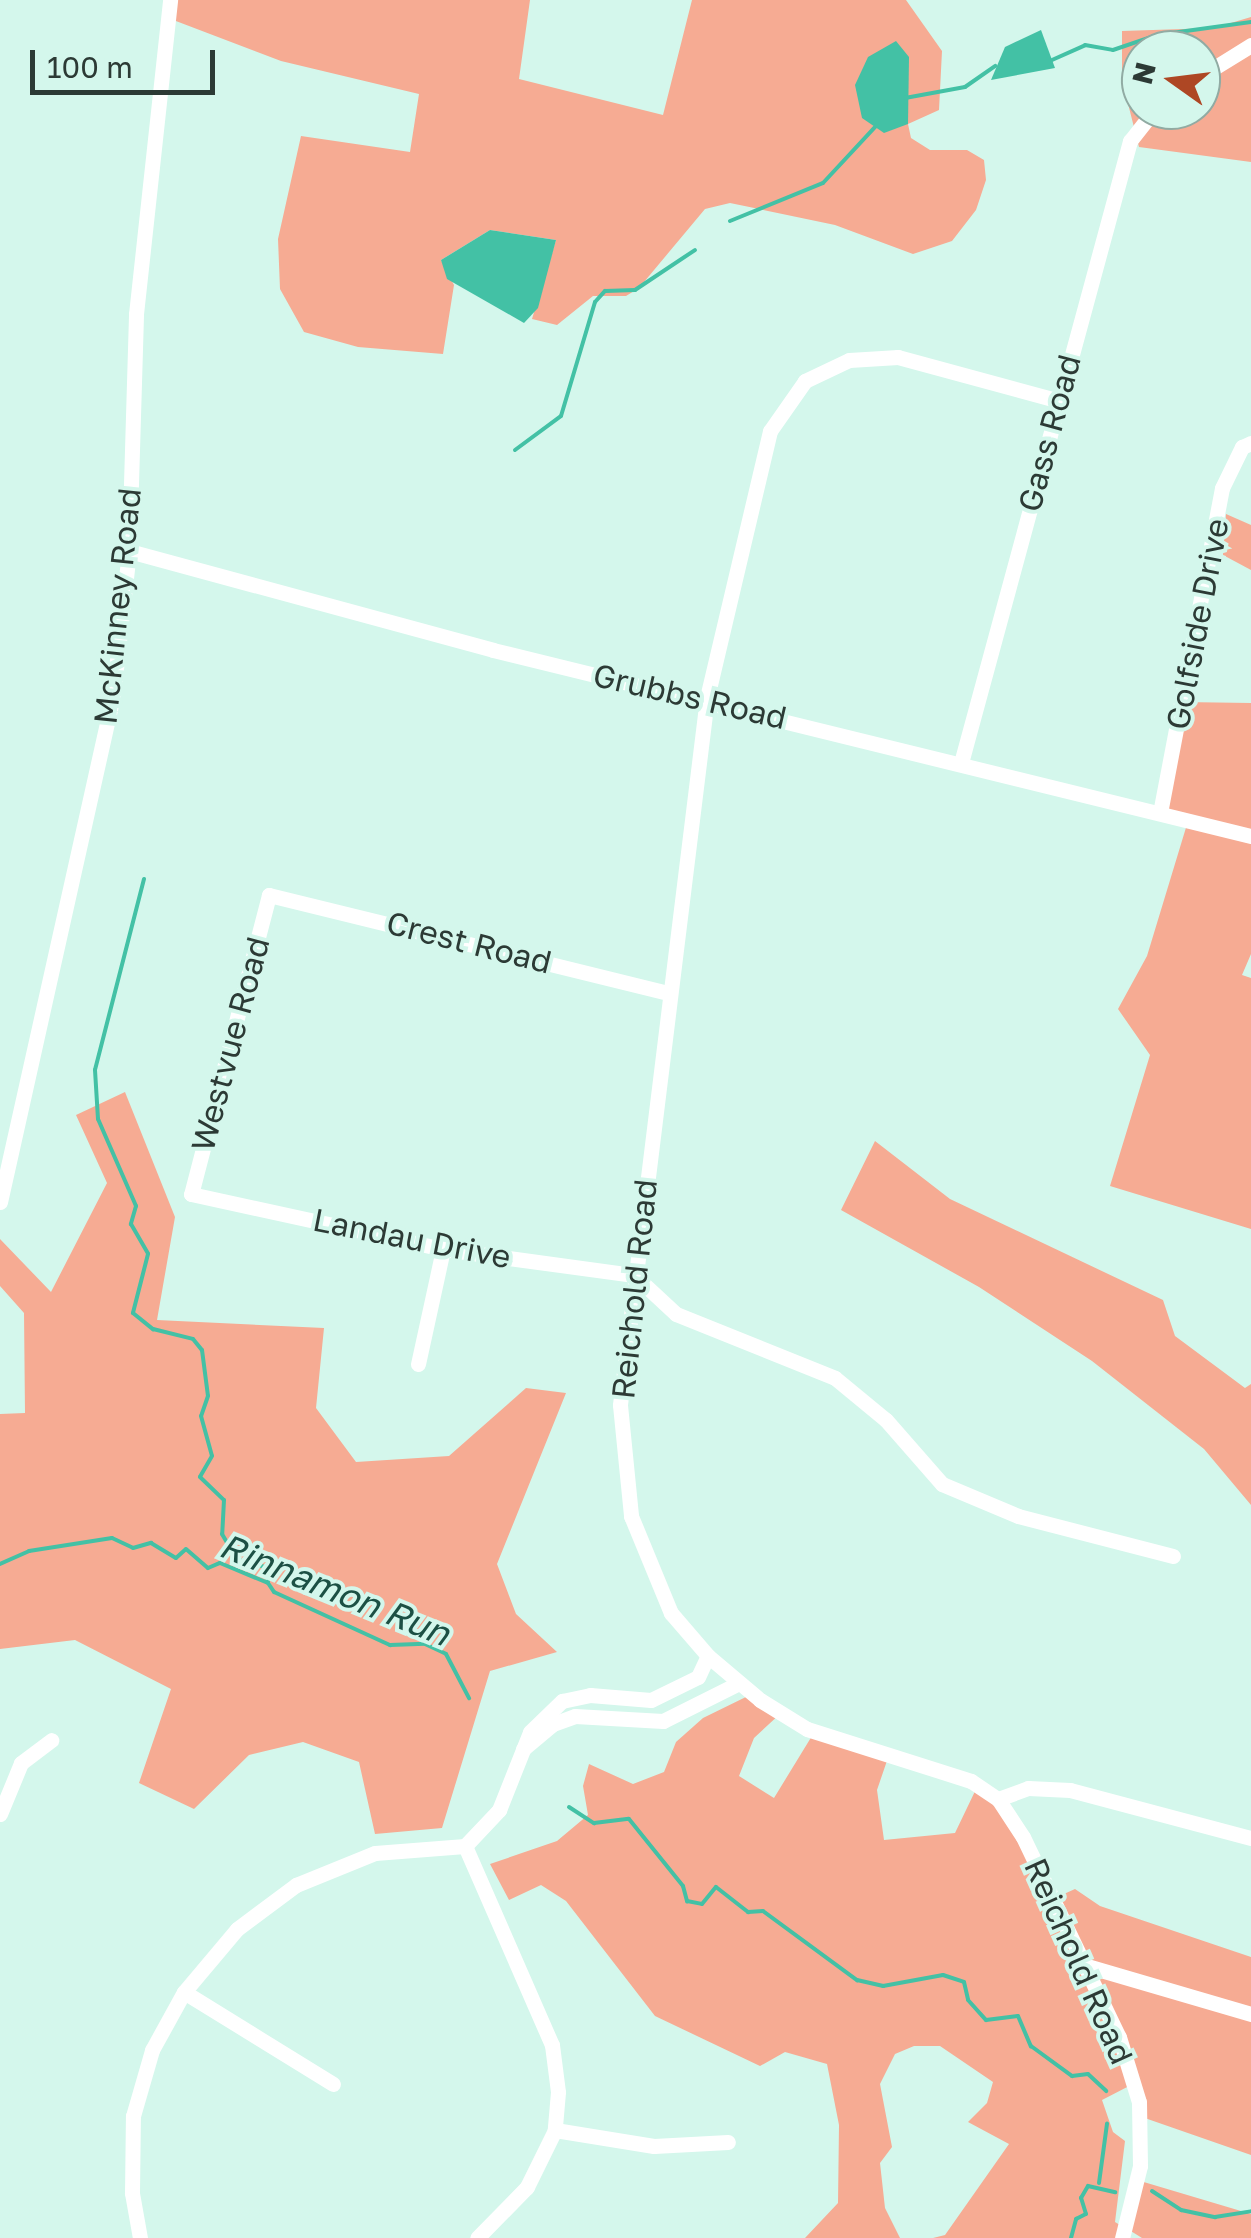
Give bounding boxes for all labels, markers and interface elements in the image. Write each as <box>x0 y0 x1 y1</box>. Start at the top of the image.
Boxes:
scale bar <box>35 30 220 92</box>
north arrow <box>1121 30 1221 130</box>
text: 100 m <box>47 49 133 85</box>
text: N <box>1125 59 1162 87</box>
street label: Gass Road <box>1010 350 1088 516</box>
street label: McKinney Road <box>86 486 148 726</box>
street label: Golfside Drive <box>1158 515 1236 733</box>
street label: Grubbs Road <box>590 655 790 737</box>
street label: Crest Road <box>383 903 555 981</box>
street label: Westvue Road <box>183 932 277 1156</box>
street label: Reichold Road <box>603 1177 665 1401</box>
street label: Landau Drive <box>310 1200 514 1276</box>
water label: Rinnamon Run <box>214 1524 456 1654</box>
street label: Reichold Road <box>1017 1852 1141 2070</box>

